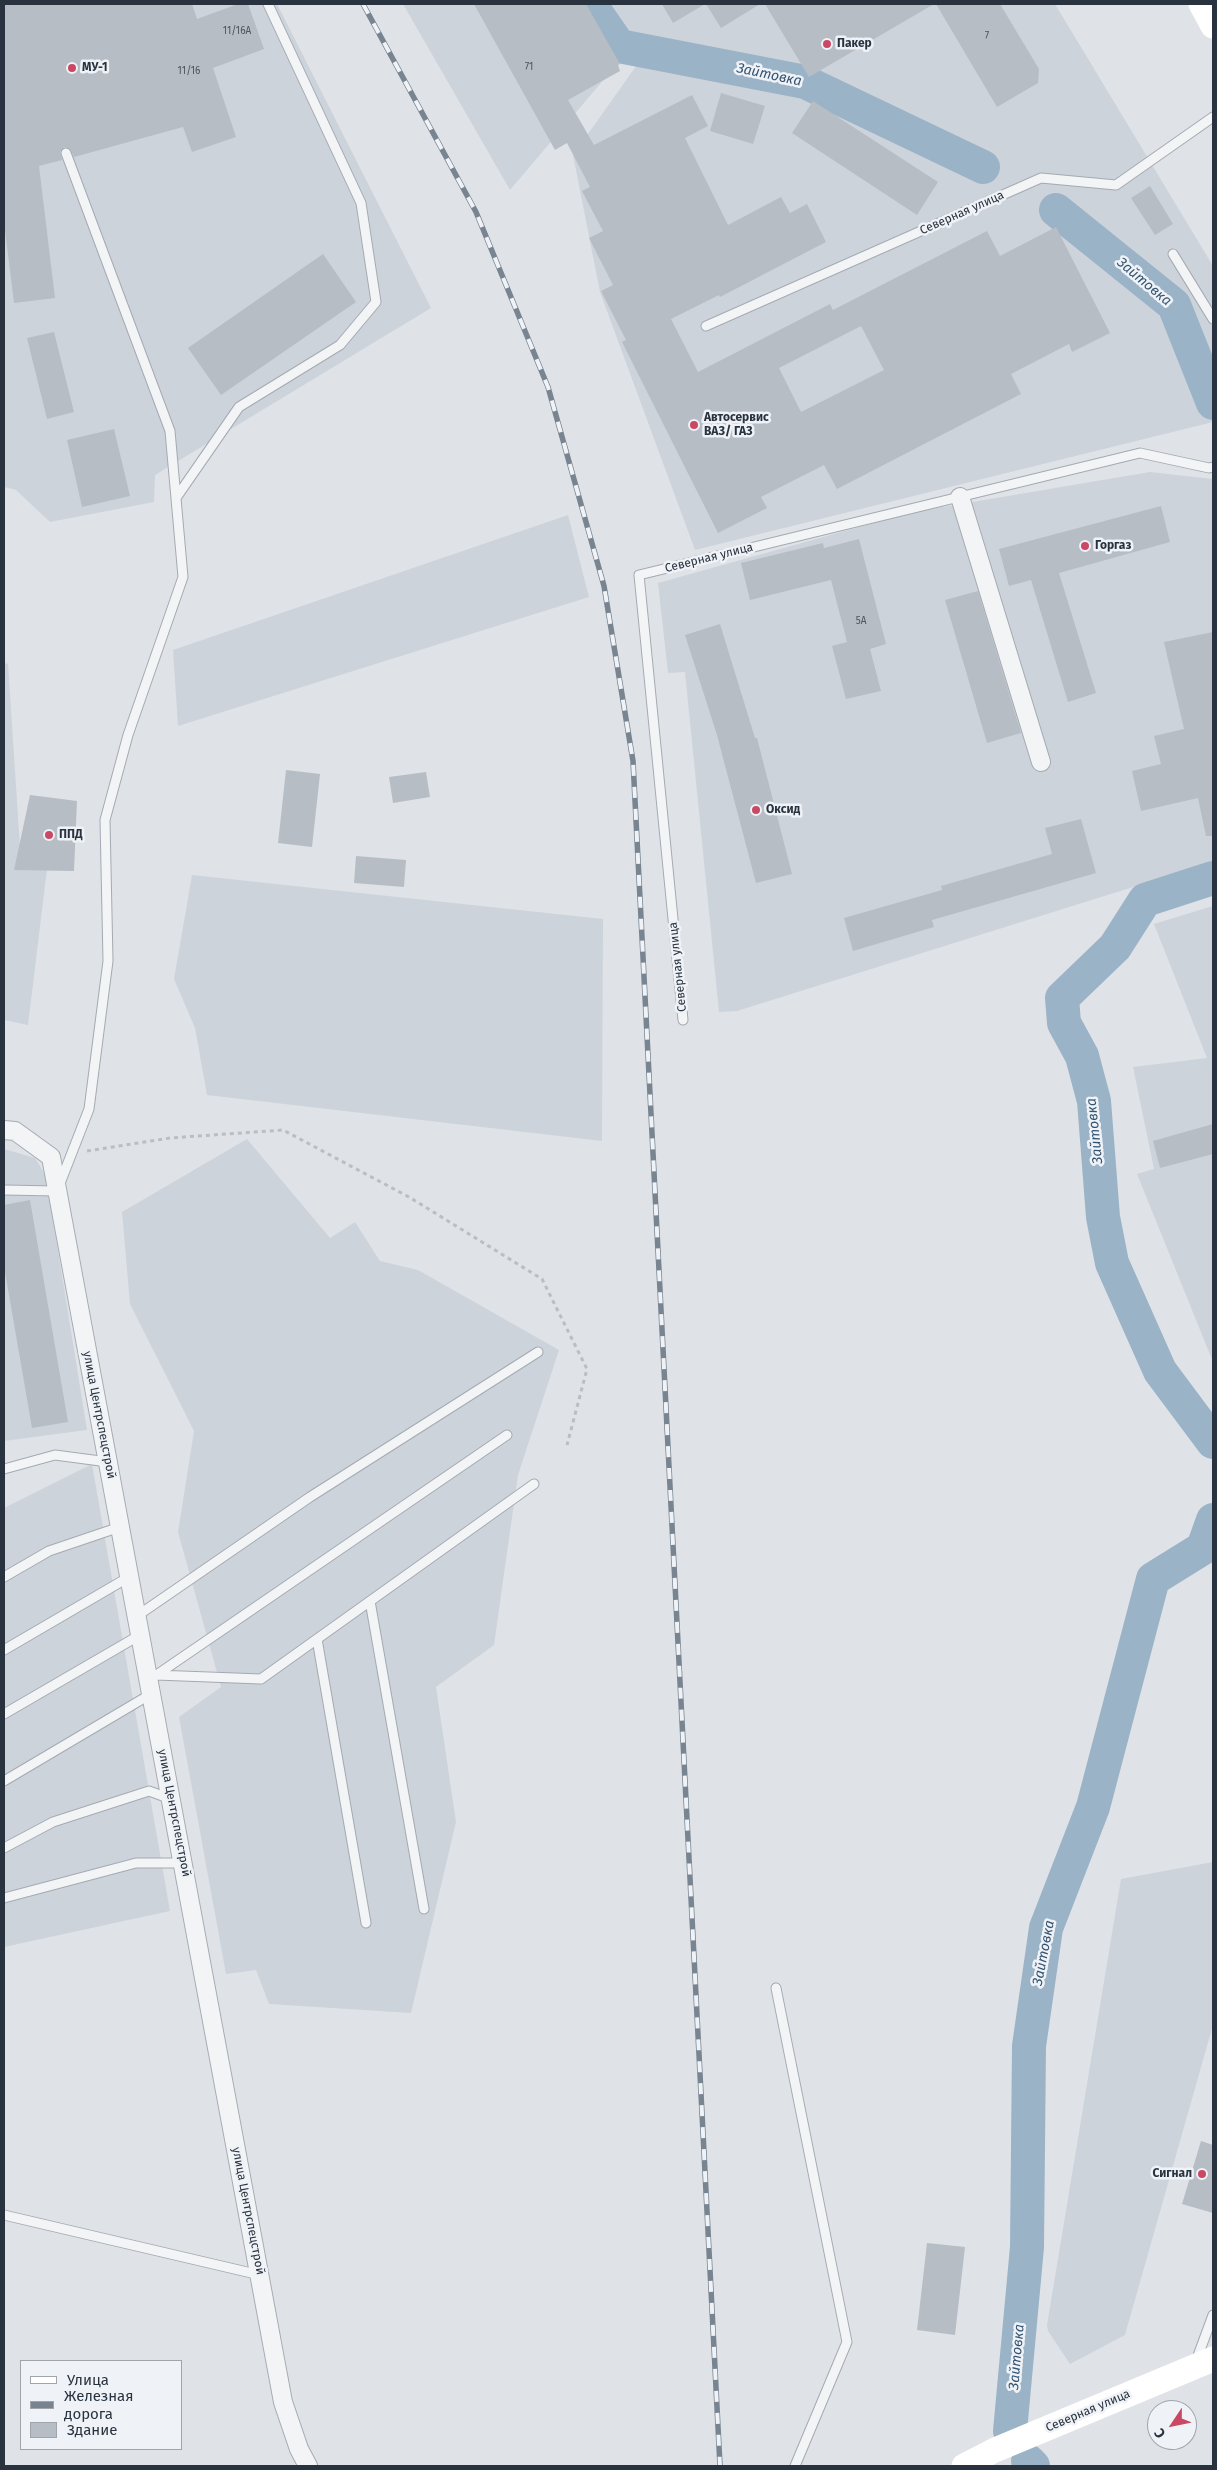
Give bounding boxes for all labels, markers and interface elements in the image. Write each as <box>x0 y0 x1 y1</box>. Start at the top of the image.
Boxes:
house number: 11/16А <box>223 25 251 37</box>
house number: 7 <box>985 30 989 42</box>
place label: Пакер <box>837 37 872 51</box>
marker: Пакер <box>821 38 833 50</box>
water label: Зайтовка <box>735 60 803 90</box>
place label: МУ-1 <box>82 61 107 75</box>
house number: 71 <box>525 61 533 73</box>
marker: МУ-1 <box>66 62 78 74</box>
house number: 11/16 <box>178 65 200 77</box>
street label: Северная улица <box>918 188 1006 238</box>
water label: Зайтовка <box>1113 254 1175 310</box>
place label: Автосервис ВАЗ/ ГАЗ <box>704 411 769 439</box>
marker: Автосервис ВАЗ/ ГАЗ <box>688 419 700 431</box>
place label: Горгаз <box>1095 539 1131 553</box>
street label: Северная улица <box>663 540 755 576</box>
marker: Горгаз <box>1079 540 1091 552</box>
house number: 5А <box>856 615 866 627</box>
place label: Оксид <box>766 803 800 817</box>
marker: Оксид <box>750 804 762 816</box>
place label: ППД <box>59 828 82 842</box>
marker: ППД <box>43 829 55 841</box>
street label: Северная улица <box>666 921 690 1013</box>
water label: Зайтовка <box>1083 1097 1107 1165</box>
street label: улица Центрспецстрой <box>80 1350 118 1480</box>
street label: улица Центрспецстрой <box>155 1748 193 1878</box>
water label: Зайтовка <box>1029 1919 1059 1987</box>
street label: улица Центрспецстрой <box>229 2146 267 2276</box>
place label: Сигнал <box>1153 2167 1192 2181</box>
marker: Сигнал <box>1196 2168 1208 2180</box>
water label: Зайтовка <box>1006 2323 1028 2391</box>
legend <box>20 2360 182 2450</box>
text: Улица <box>67 2371 109 2389</box>
text: Железная дорога <box>64 2387 133 2423</box>
street label: Северная улица <box>1044 2387 1132 2435</box>
north arrow <box>1147 2400 1197 2450</box>
text: Здание <box>67 2421 117 2439</box>
text: С <box>1151 2425 1169 2441</box>

